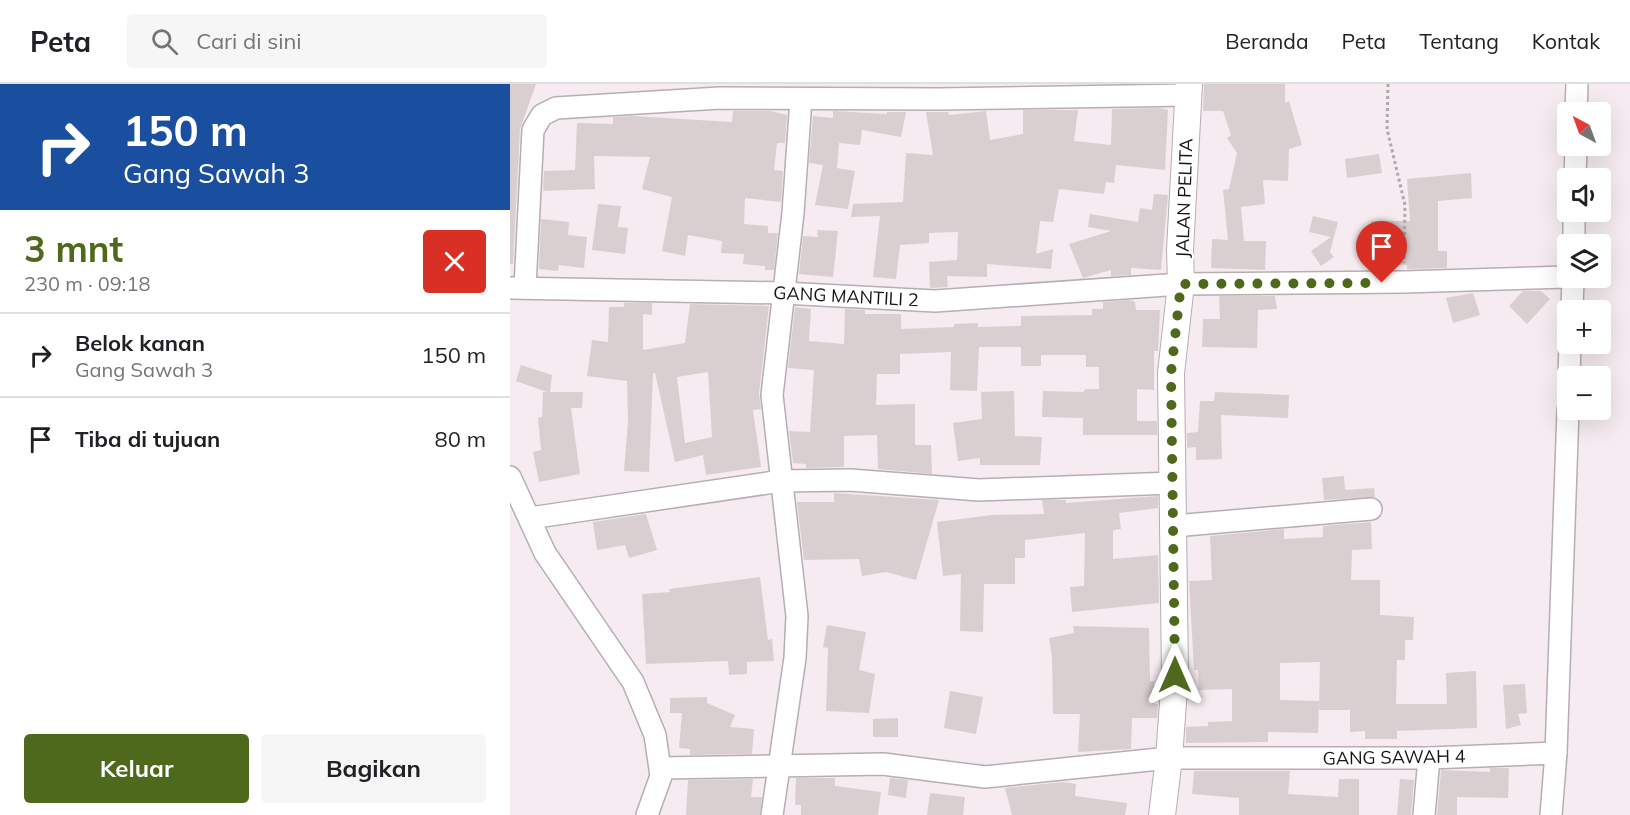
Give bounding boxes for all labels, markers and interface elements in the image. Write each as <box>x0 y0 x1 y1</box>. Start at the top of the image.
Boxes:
search box <box>127 14 547 68</box>
text: Peta <box>30 24 91 59</box>
icon: search <box>148 25 181 58</box>
text: Cari di sini <box>196 27 302 55</box>
text: Beranda <box>1225 28 1309 54</box>
text: Peta <box>1342 28 1386 54</box>
text: Tentang <box>1419 28 1499 54</box>
text: Kontak <box>1532 28 1600 54</box>
north arrow <box>1557 102 1611 156</box>
map controls <box>1557 102 1611 420</box>
text: 150 m <box>123 104 248 157</box>
icon: right <box>24 108 102 186</box>
street label: JALAN PELITA <box>1170 138 1198 258</box>
text: Gang Sawah 3 <box>123 156 309 190</box>
button: sound <box>1557 168 1611 222</box>
pin <box>1356 221 1407 283</box>
text: 3 mnt <box>24 226 123 271</box>
button: close <box>423 230 486 293</box>
icon: arrive <box>1365 230 1398 263</box>
button: layers <box>1557 234 1611 288</box>
text: 230 m · 09:18 <box>24 271 150 296</box>
street label: GANG MANTILI 2 <box>773 281 919 311</box>
button: + <box>1557 300 1611 354</box>
text: Belok kanan <box>75 329 205 357</box>
icon: right <box>24 339 57 372</box>
text: 150 m <box>421 341 486 369</box>
text: Gang Sawah 3 <box>75 357 213 382</box>
button: − <box>1557 366 1611 420</box>
icon: arrive <box>24 423 57 456</box>
text: Tiba di tujuan <box>75 425 220 453</box>
text: 80 m <box>435 425 486 453</box>
position arrow <box>1143 643 1207 707</box>
button: Keluar <box>24 734 249 803</box>
button: Bagikan <box>261 734 486 803</box>
street label: GANG SAWAH 4 <box>1322 744 1466 770</box>

